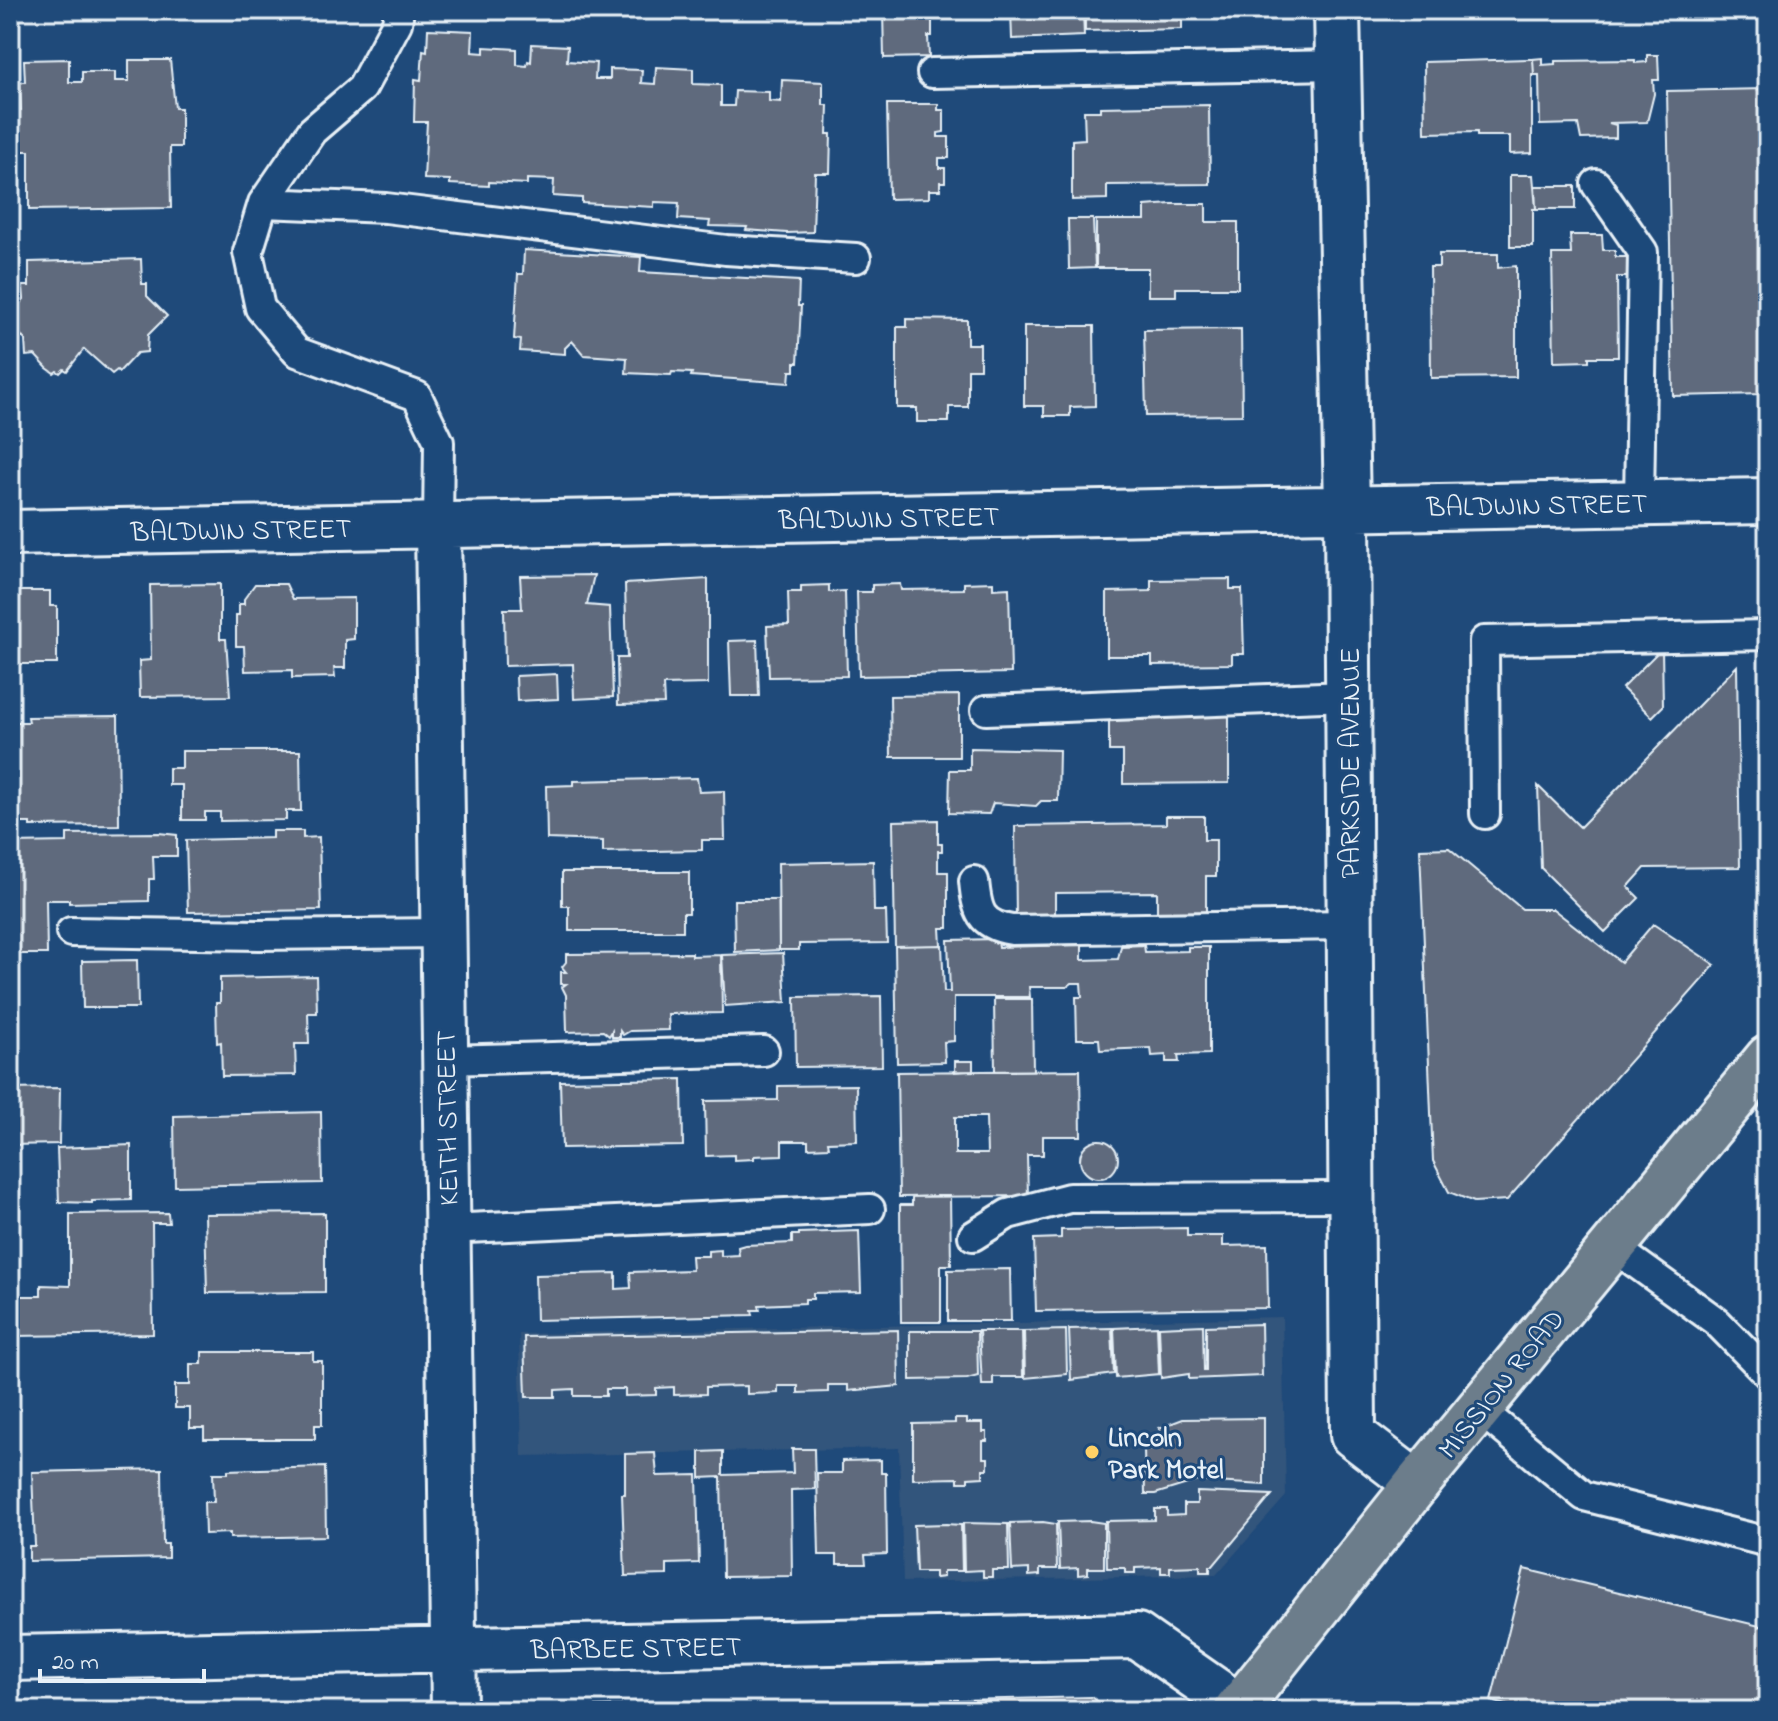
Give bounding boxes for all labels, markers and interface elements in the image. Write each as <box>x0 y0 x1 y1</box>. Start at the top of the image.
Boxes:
street label: BALDWIN STREET <box>1425 485 1648 530</box>
street label: BALDWIN STREET <box>777 498 1000 543</box>
street label: BALDWIN STREET <box>129 510 352 555</box>
street label: PARKSIDE AVENUE <box>1332 648 1373 878</box>
street label: KEITH STREET <box>427 1030 472 1206</box>
street label: MISSION ROAD <box>1429 1301 1576 1469</box>
place label: Lincoln Park Motel <box>1108 1419 1224 1492</box>
marker: Lincoln Park Motel <box>1083 1443 1101 1461</box>
street label: BARBEE STREET <box>529 1628 742 1673</box>
scale bar <box>40 1633 204 1683</box>
text: 20 m <box>52 1646 99 1681</box>

